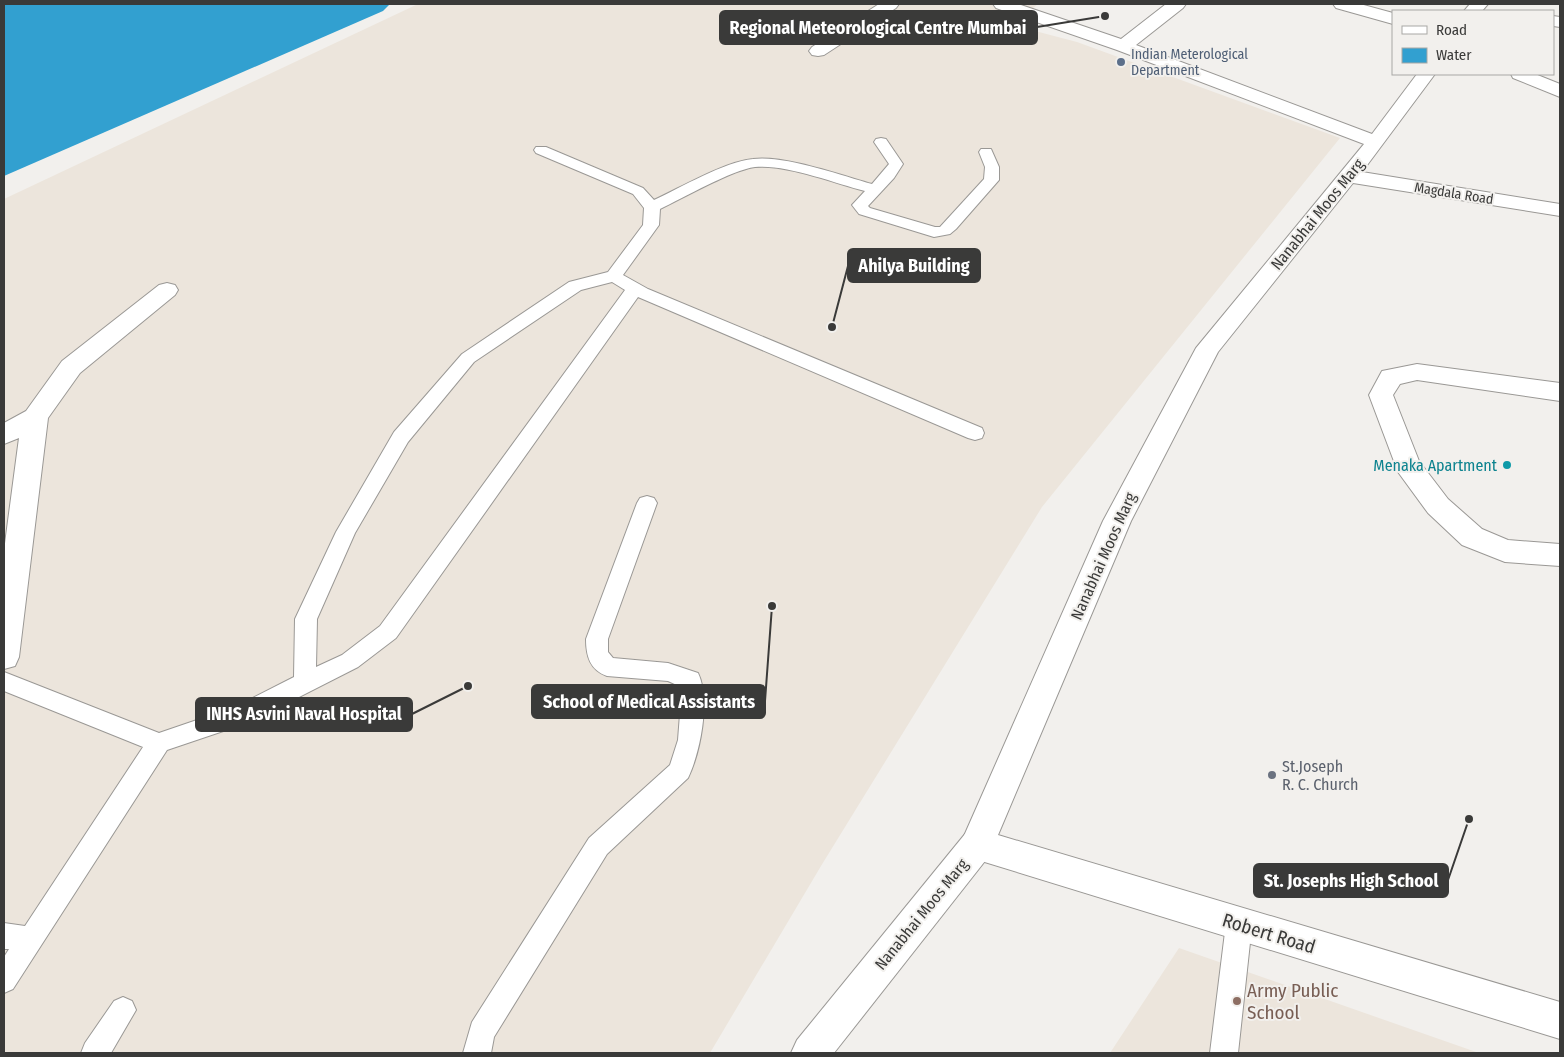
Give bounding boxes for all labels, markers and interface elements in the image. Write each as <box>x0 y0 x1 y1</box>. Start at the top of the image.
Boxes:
legend <box>1392 10 1554 75</box>
callout: Regional Meteorological Centre Mumbai <box>720 11 1037 44</box>
text: Regional Meteorological Centre Mumbai <box>730 17 1026 39</box>
text: Road <box>1436 21 1467 39</box>
place label: Indian Meterological Department <box>1131 46 1248 79</box>
text: Water <box>1436 46 1472 64</box>
marker: Indian Meterological Department <box>1115 56 1127 68</box>
street label: Nanabhai Moos Marg <box>1267 155 1368 274</box>
street label: Magdala Road <box>1413 179 1495 208</box>
callout: Ahilya Building <box>848 249 980 282</box>
text: Ahilya Building <box>857 255 970 277</box>
place label: Menaka Apartment <box>1373 456 1498 475</box>
marker: Menaka Apartment <box>1501 459 1513 471</box>
street label: Nanabhai Moos Marg <box>1067 489 1140 623</box>
callout: School of Medical Assistants <box>532 685 765 718</box>
text: School of Medical Assistants <box>543 691 755 713</box>
callout: INHS Asvini Naval Hospital <box>196 698 412 731</box>
text: INHS Asvini Naval Hospital <box>206 703 402 725</box>
place label: St.Joseph R. C. Church <box>1282 757 1358 794</box>
marker: St.Joseph R. C. Church <box>1266 769 1278 781</box>
street label: Nanabhai Moos Marg <box>871 855 972 974</box>
callout: St. Josephs High School <box>1254 864 1448 897</box>
text: St. Josephs High School <box>1264 870 1438 892</box>
street label: Robert Road <box>1219 908 1318 959</box>
place label: Army Public School <box>1247 979 1339 1024</box>
marker: Army Public School <box>1231 995 1243 1007</box>

